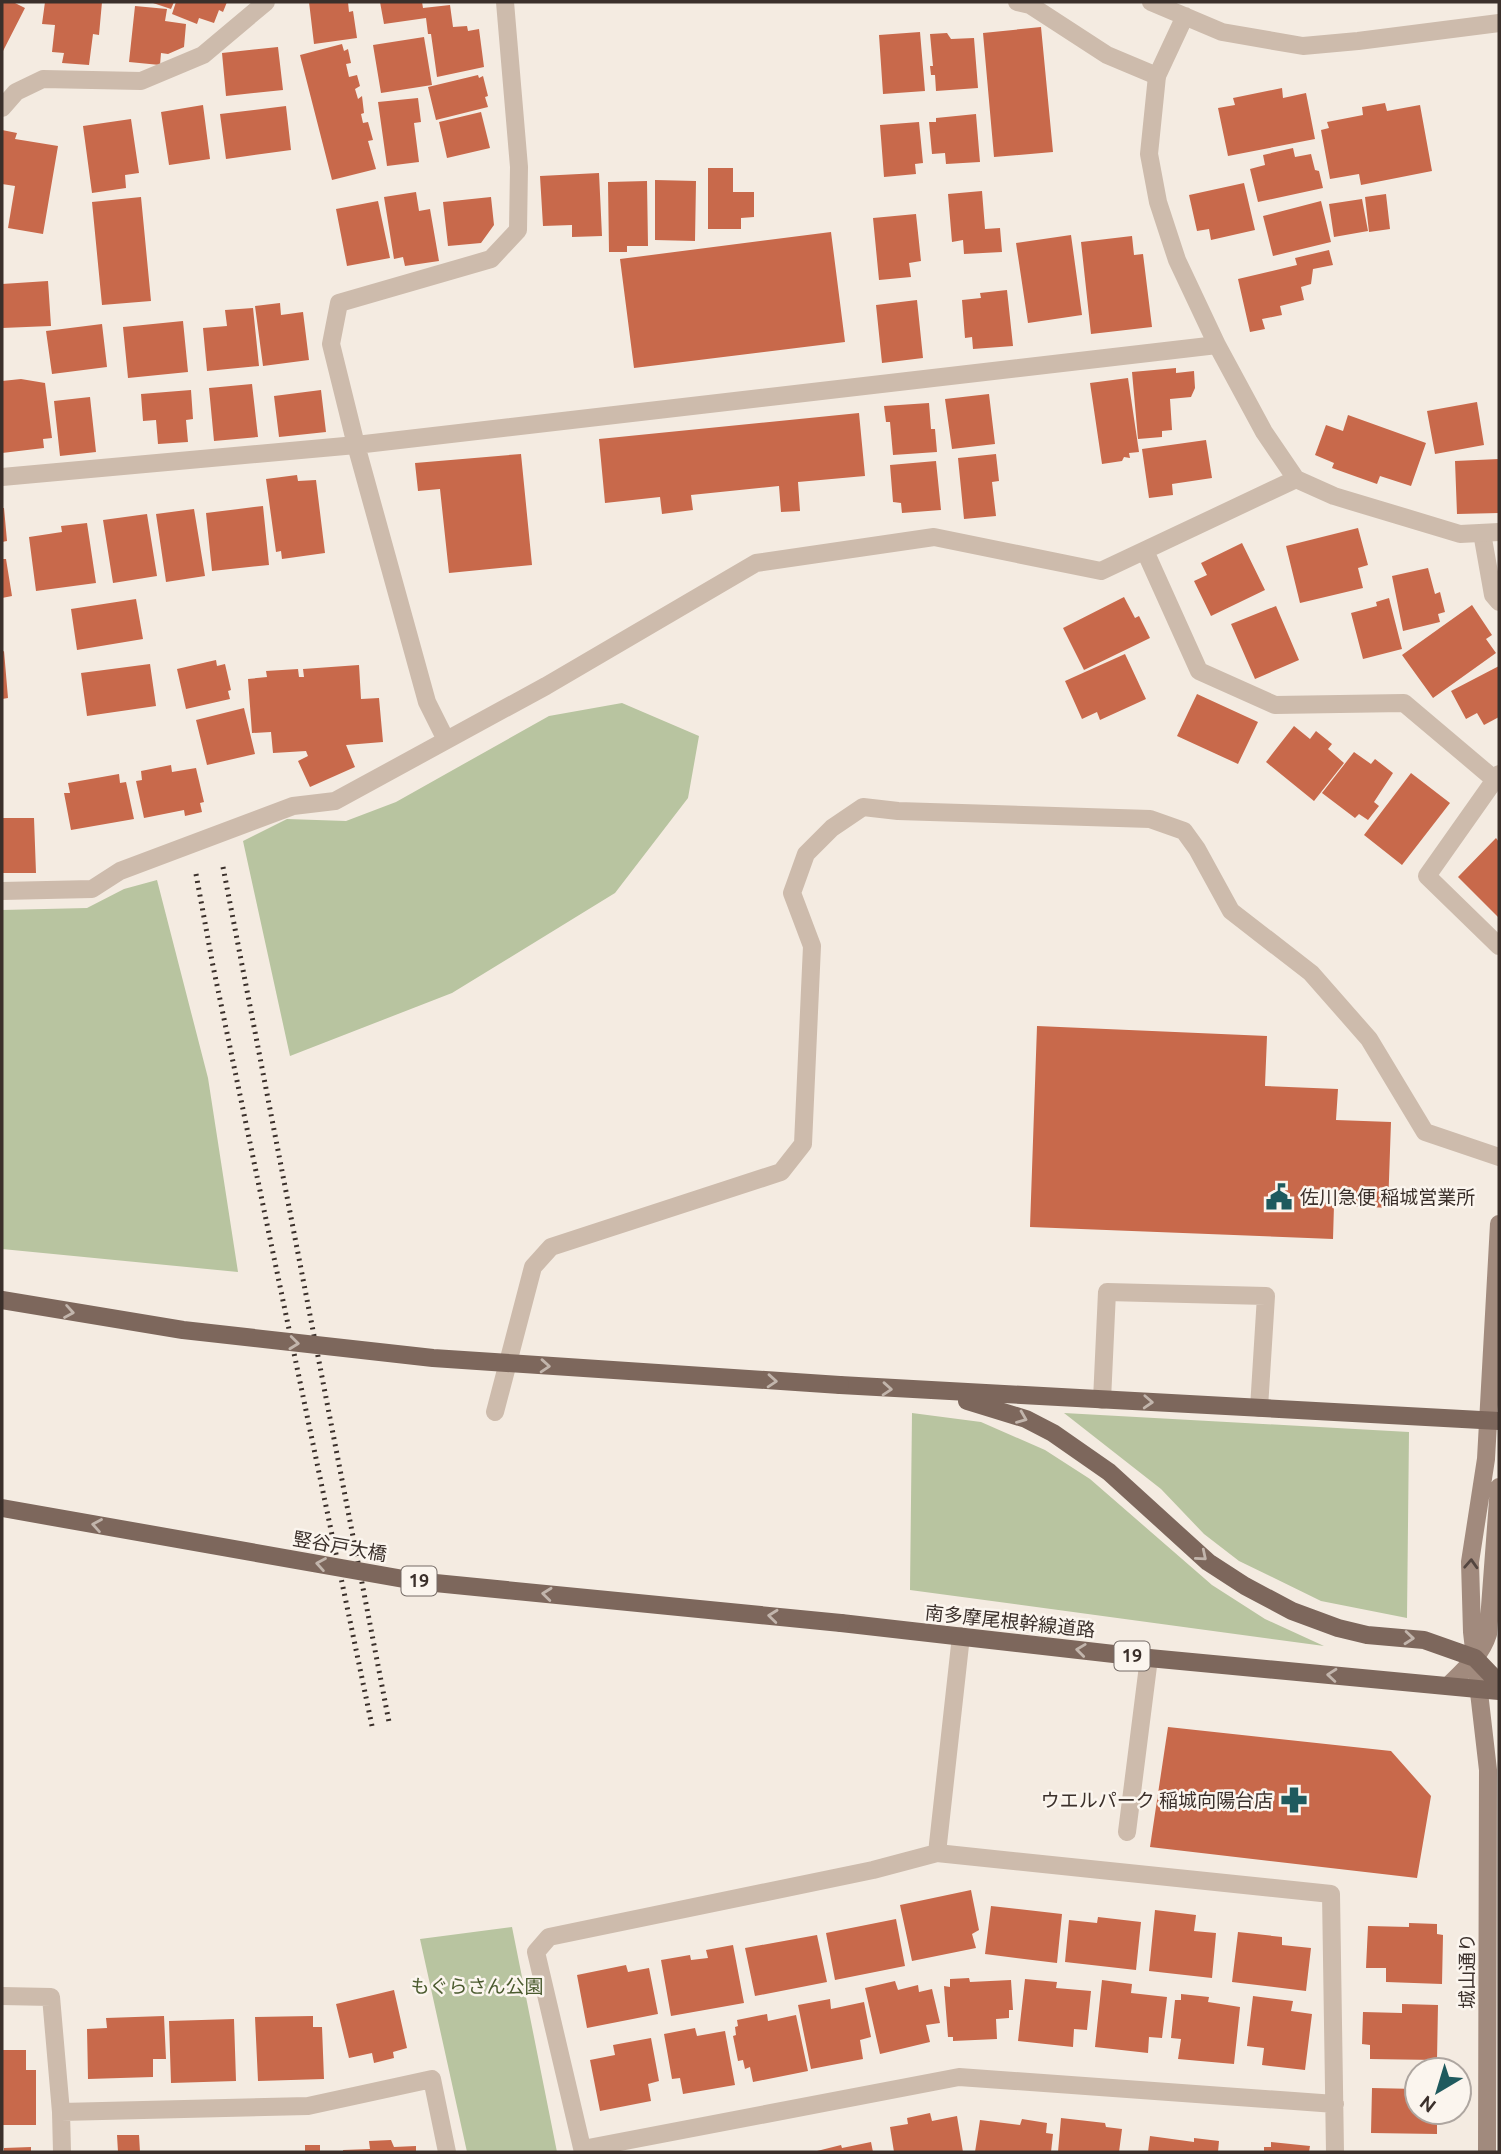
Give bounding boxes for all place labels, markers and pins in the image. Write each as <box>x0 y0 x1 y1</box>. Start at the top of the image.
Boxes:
public building icon: 佐川急便 稲城営業所 <box>1264 1182 1294 1212</box>
place label: 佐川急便 稲城営業所 <box>1300 1186 1475 1208</box>
pharmacy icon: ウエルパーク 稲城向陽台店 <box>1279 1785 1309 1815</box>
place label: ウエルパーク 稲城向陽台店 <box>1041 1789 1273 1811</box>

